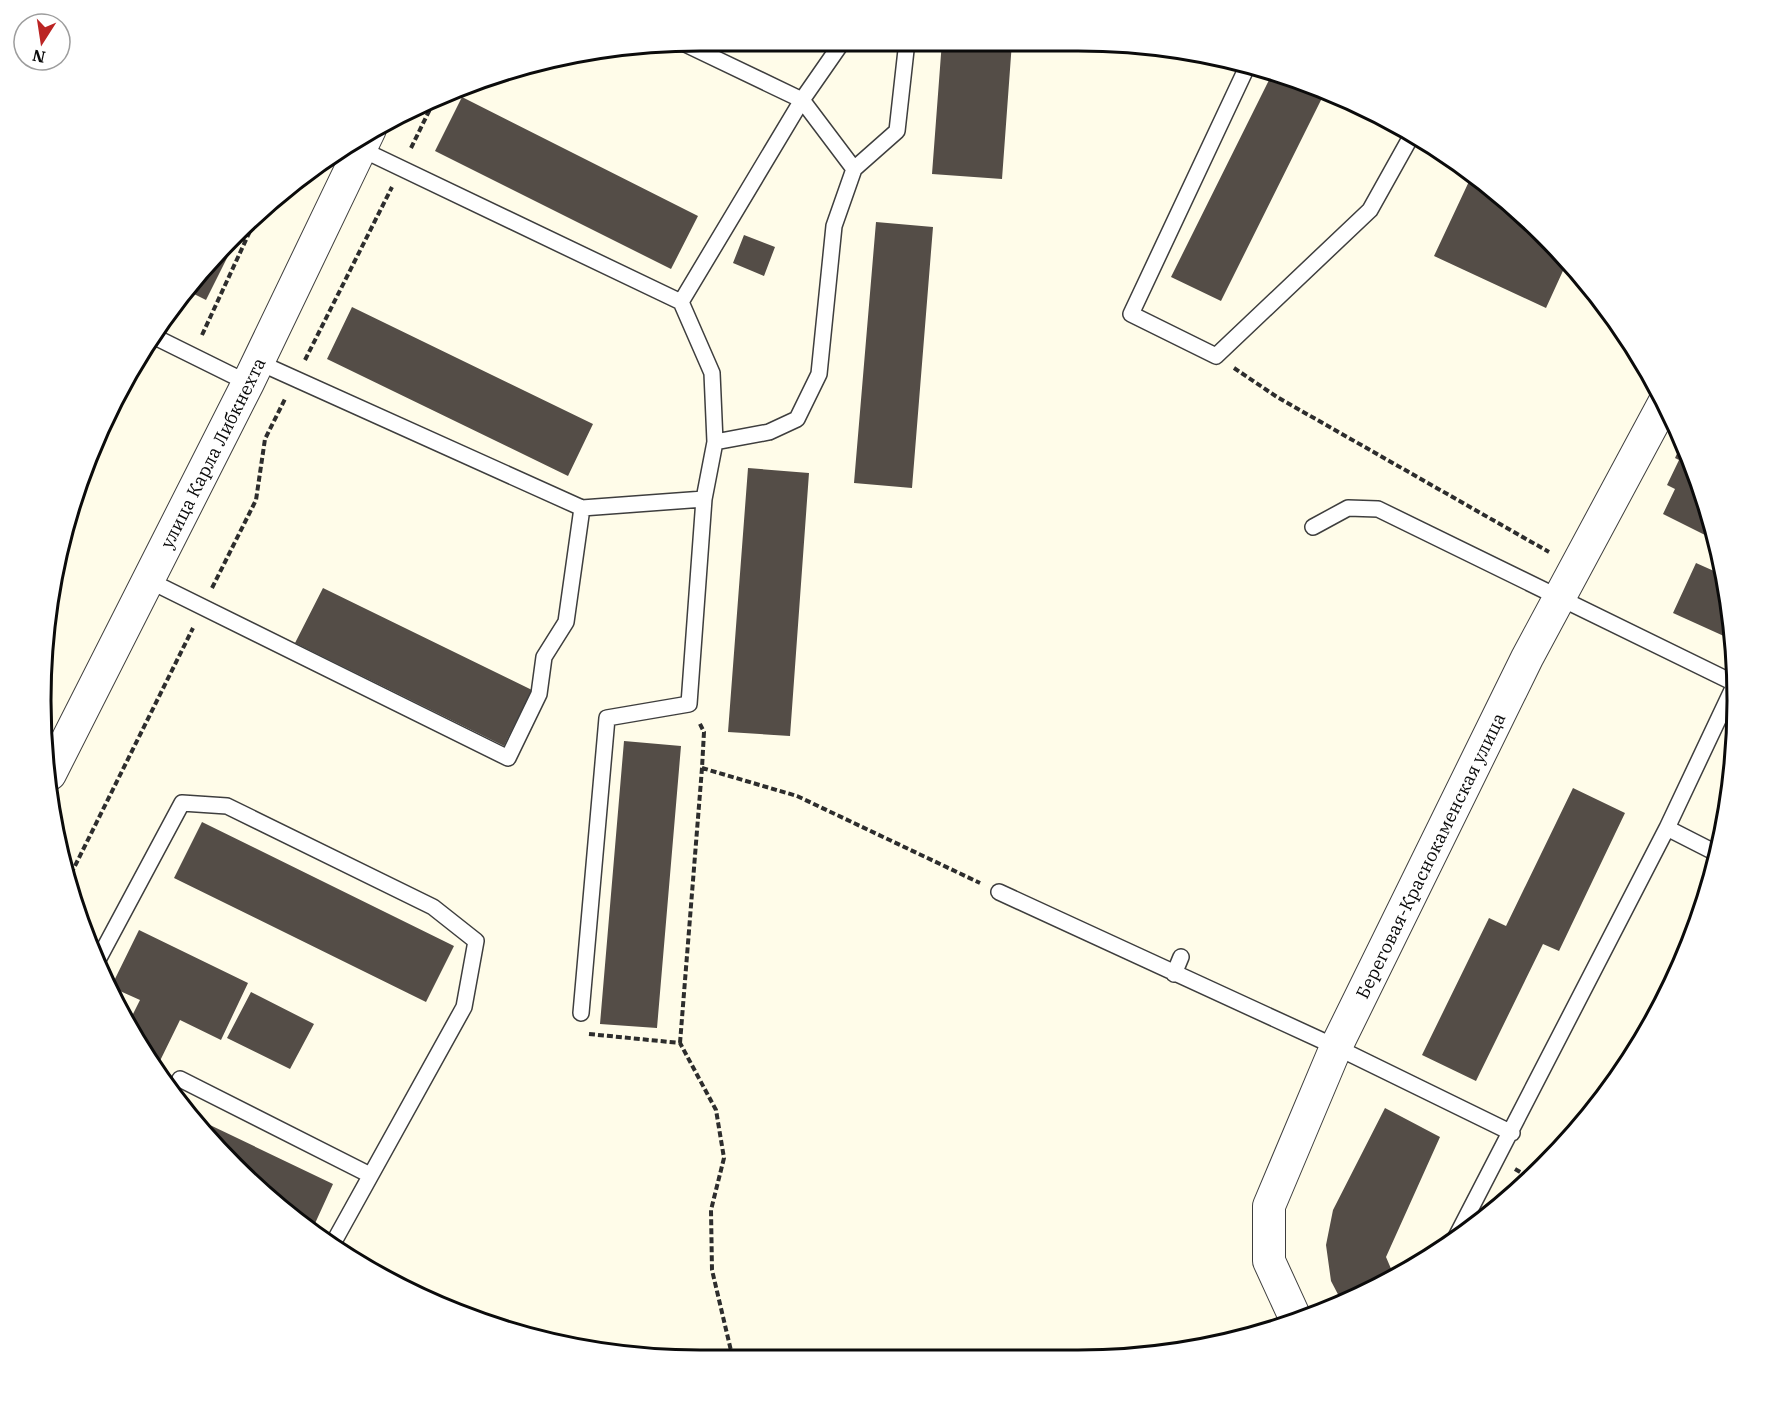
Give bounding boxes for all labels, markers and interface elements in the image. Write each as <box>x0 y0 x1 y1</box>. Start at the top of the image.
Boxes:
north arrow <box>12 12 72 72</box>
text: N <box>31 46 47 68</box>
street label: улица Карла Либкнехта <box>155 353 270 552</box>
street label: Береговая-Краснокаменская улица <box>1350 709 1510 1002</box>

